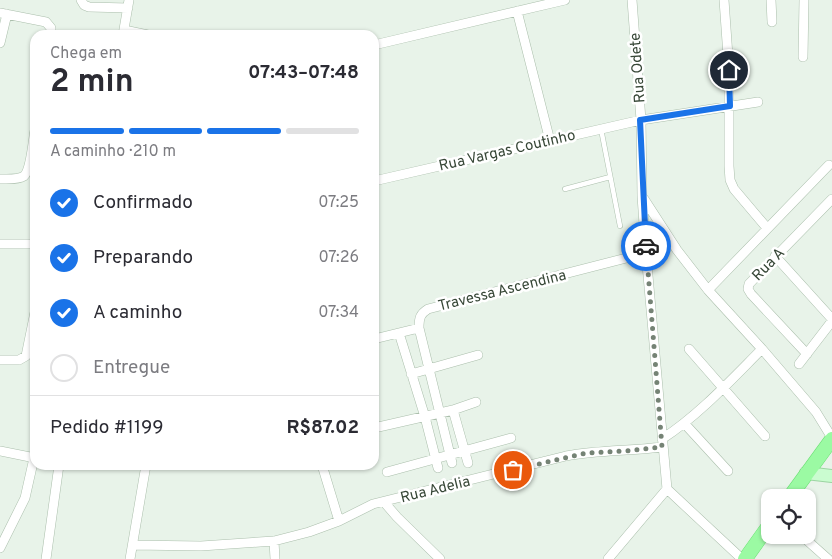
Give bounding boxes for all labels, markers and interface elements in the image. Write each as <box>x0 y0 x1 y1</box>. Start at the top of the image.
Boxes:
street label: Rua Odete <box>627 32 650 104</box>
text: Chega em <box>50 44 122 64</box>
pin <box>708 49 750 91</box>
icon: home <box>715 56 743 84</box>
text: 07:43–07:48 <box>248 61 359 85</box>
text: 2 min <box>50 63 134 103</box>
street label: Rua Vargas Coutinho <box>437 126 578 176</box>
text: A caminho · 210 m <box>50 142 176 162</box>
icon: check <box>50 189 78 217</box>
text: Confirmado <box>93 191 193 215</box>
text: 07:25 <box>318 193 359 213</box>
courier <box>621 221 671 271</box>
icon: car <box>632 232 660 260</box>
icon: check <box>50 244 78 272</box>
street label: Rua A <box>749 244 790 286</box>
text: Preparando <box>93 246 193 270</box>
text: 07:26 <box>319 248 359 268</box>
street label: Travessa Ascendina <box>436 266 568 317</box>
icon: check <box>50 299 78 327</box>
text: A caminho <box>93 301 182 325</box>
text: 07:34 <box>318 303 359 323</box>
text: Entregue <box>93 356 170 380</box>
text: Pedido #1199 <box>50 416 164 440</box>
text: R$87.02 <box>286 416 359 440</box>
pin <box>492 449 534 491</box>
icon: bag <box>499 456 527 484</box>
street label: Rua Adelia <box>398 473 472 508</box>
map controls <box>761 489 816 544</box>
button: locate <box>761 489 816 544</box>

